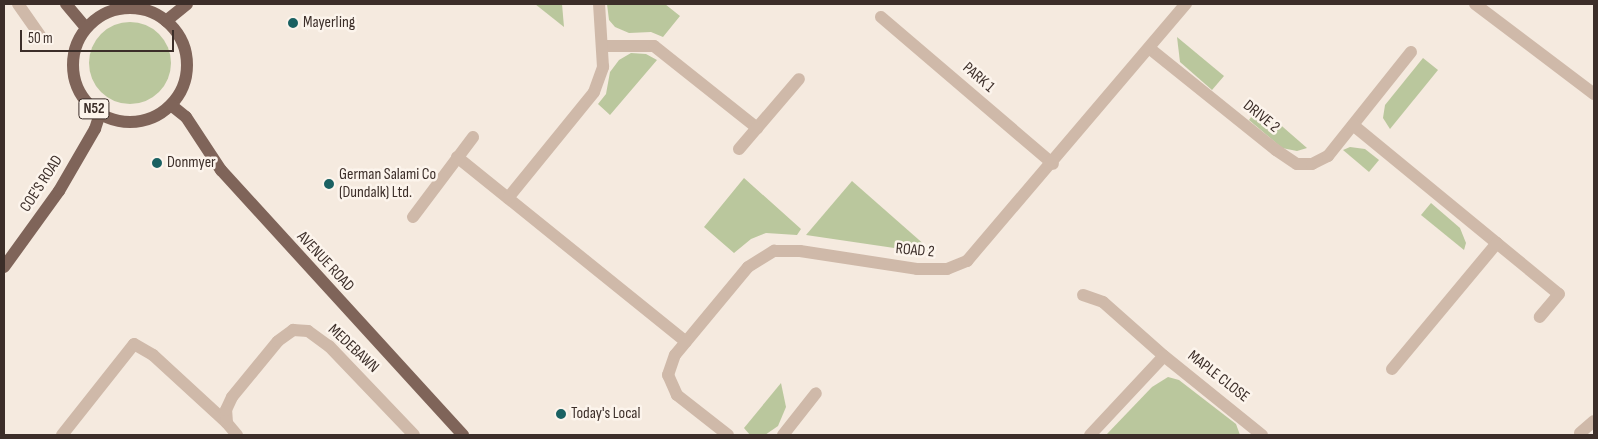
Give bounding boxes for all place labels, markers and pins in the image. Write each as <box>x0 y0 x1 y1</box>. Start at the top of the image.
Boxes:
place label: Mayerling <box>303 13 355 33</box>
marker: Mayerling <box>287 17 299 29</box>
place label: Donmyer <box>167 153 216 173</box>
marker: Donmyer <box>151 157 163 169</box>
place label: German Salami Co (Dundalk) Ltd. <box>339 165 436 203</box>
marker: German Salami Co (Dundalk) Ltd. <box>323 178 335 190</box>
place label: Today's Local <box>571 404 640 424</box>
marker: Today's Local <box>555 408 567 420</box>

